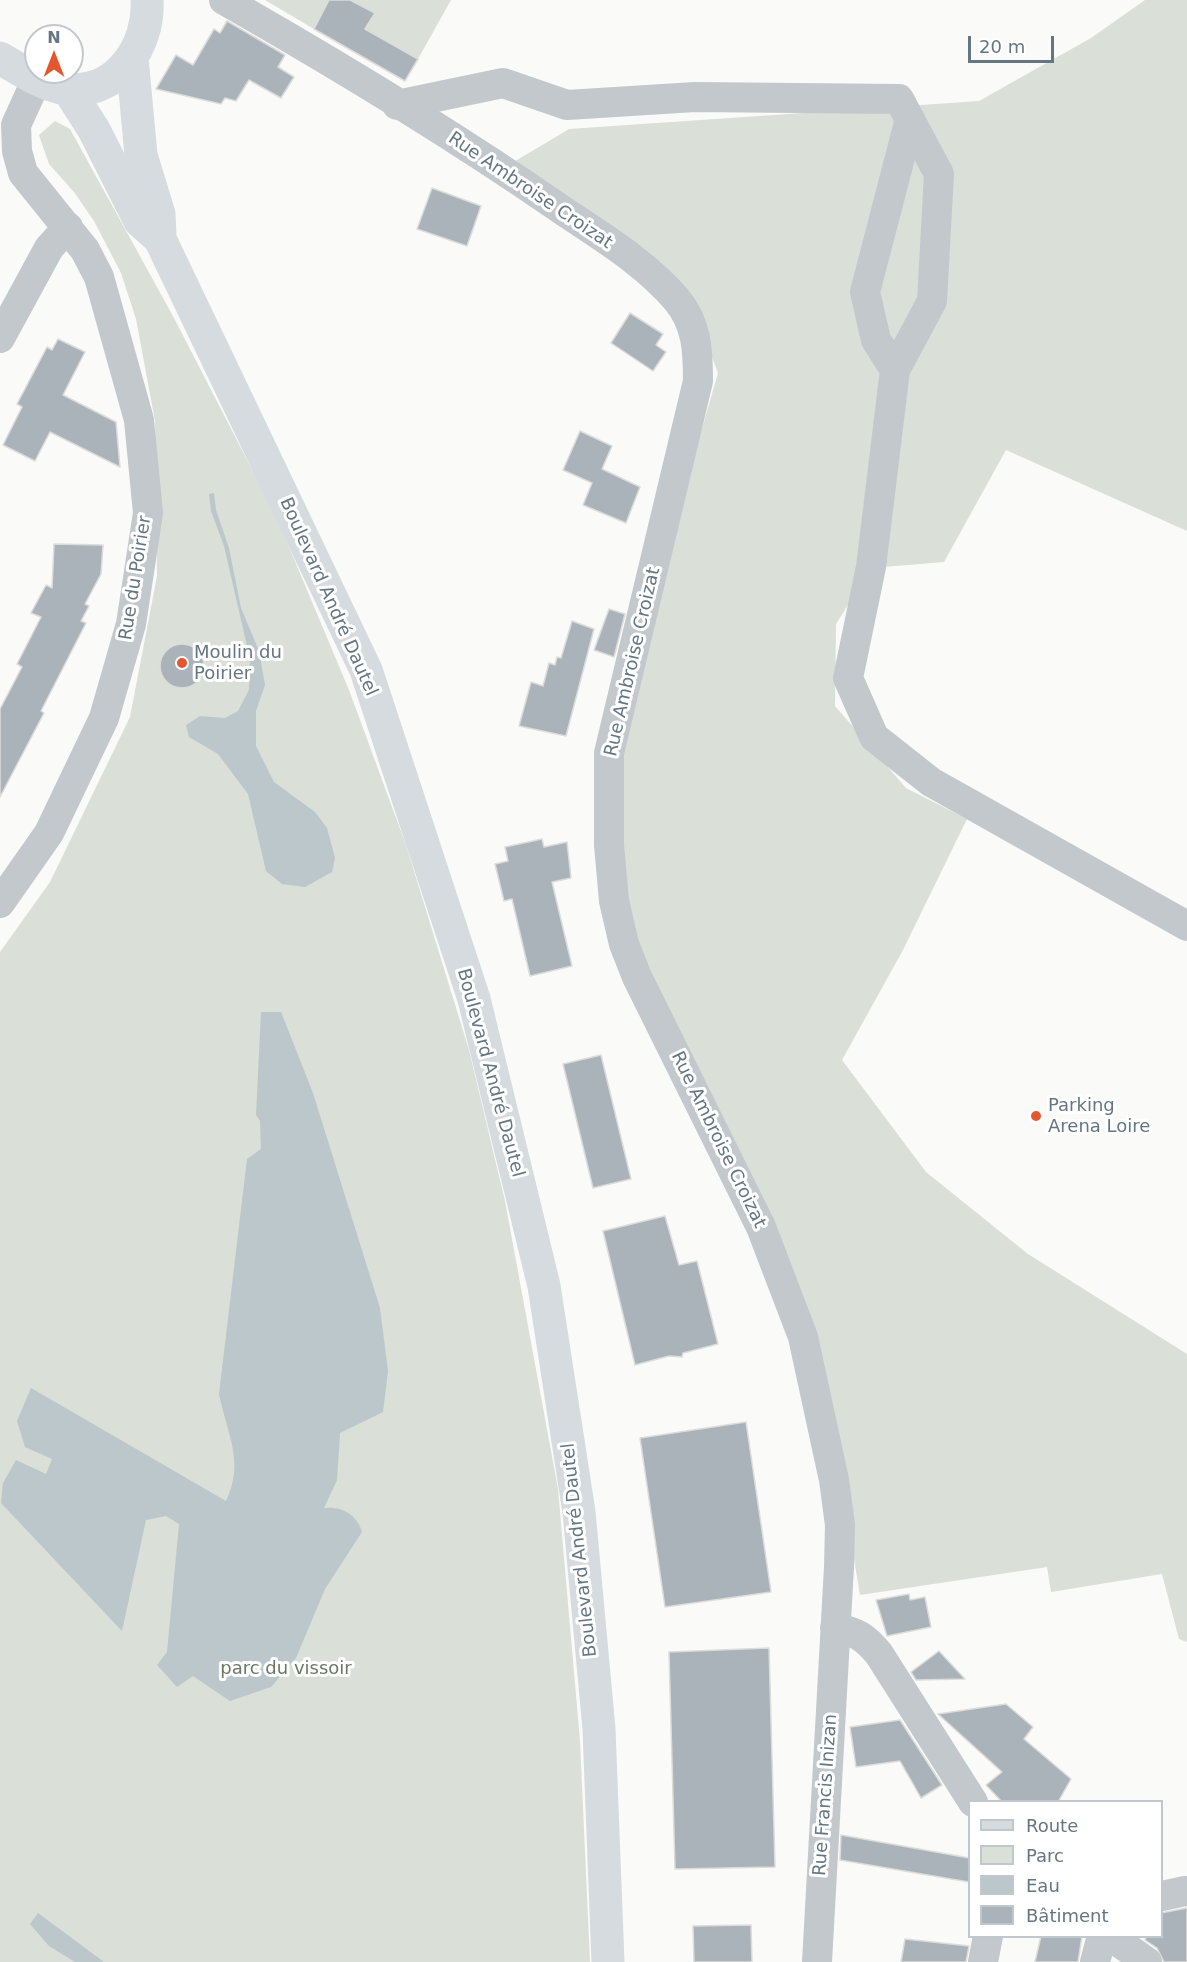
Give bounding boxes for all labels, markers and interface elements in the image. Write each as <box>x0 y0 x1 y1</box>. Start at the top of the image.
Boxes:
north arrow <box>24 24 84 84</box>
scale bar <box>971 24 1056 62</box>
text: N <box>47 28 61 47</box>
text: 20 m <box>979 36 1025 57</box>
street label: Rue Ambroise Croizat <box>444 128 616 254</box>
street label: Boulevard André Dautel <box>274 494 382 700</box>
street label: Rue du Poirier <box>116 514 156 642</box>
street label: Rue Ambroise Croizat <box>601 565 665 759</box>
place label: Moulin du Poirier <box>194 642 282 684</box>
marker: Moulin du Poirier <box>175 656 189 670</box>
street label: Boulevard André Dautel <box>452 966 528 1180</box>
street label: Rue Ambroise Croizat <box>666 1048 770 1232</box>
place label: Parking Arena Loire <box>1048 1095 1150 1138</box>
marker: Parking Arena Loire <box>1029 1109 1043 1123</box>
street label: Boulevard André Dautel <box>558 1442 602 1658</box>
park label: parc du vissoir <box>220 1658 352 1680</box>
street label: Rue Francis Inizan <box>810 1713 842 1877</box>
legend <box>968 1800 1163 1938</box>
text: Route <box>1026 1815 1078 1836</box>
text: Parc <box>1026 1845 1064 1866</box>
text: Eau <box>1026 1875 1060 1896</box>
text: Bâtiment <box>1026 1905 1109 1926</box>

